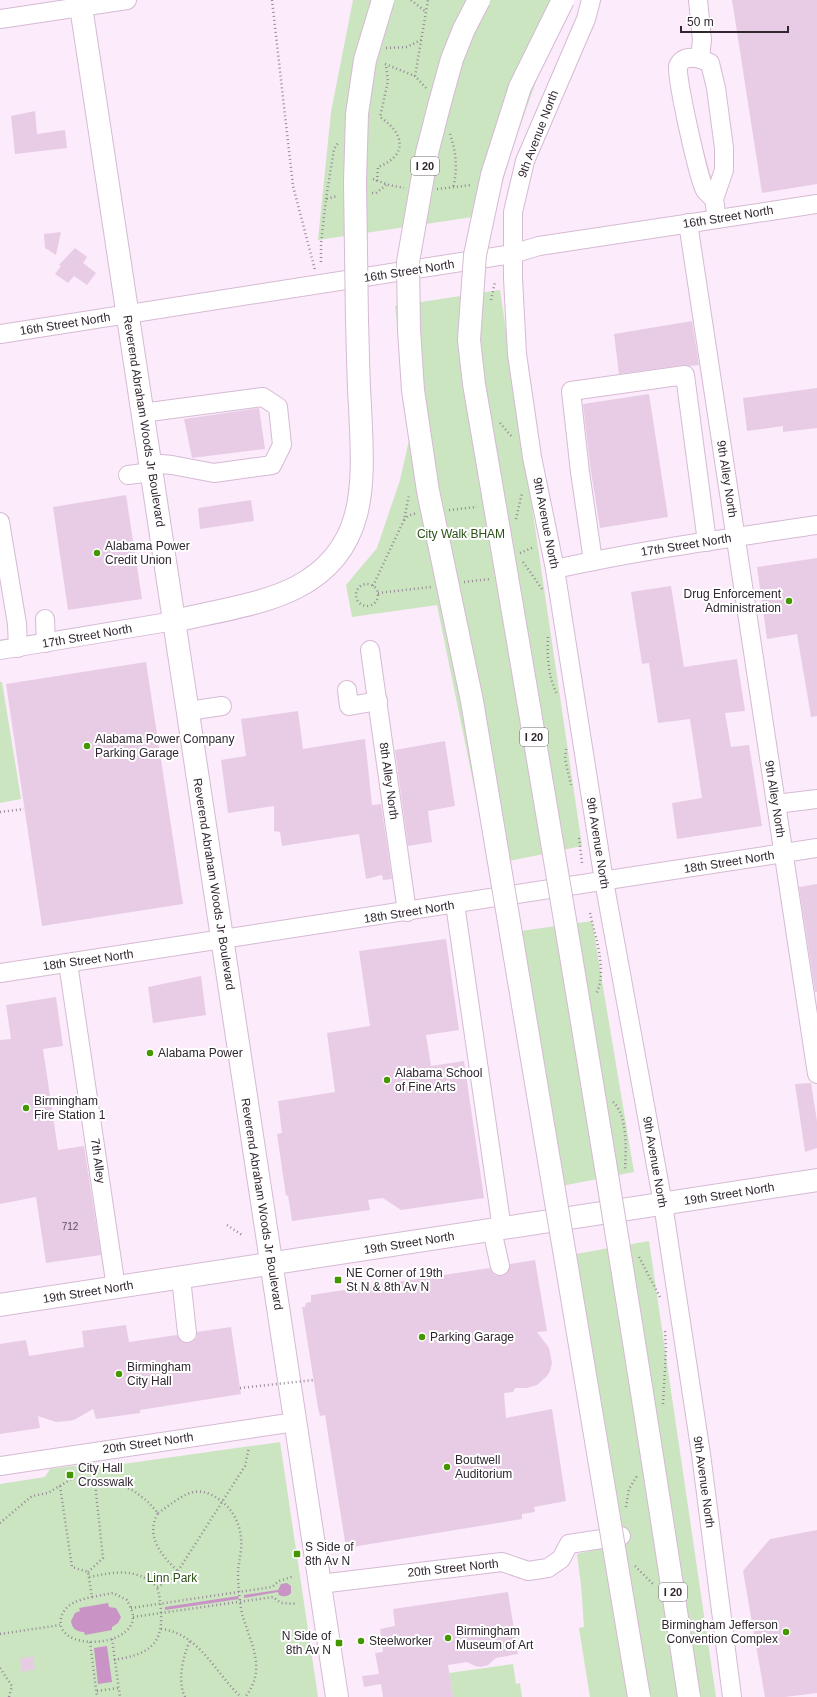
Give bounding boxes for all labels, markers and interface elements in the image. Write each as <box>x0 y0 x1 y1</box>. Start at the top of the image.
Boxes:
scale bar <box>681 8 788 34</box>
text: 50 m <box>687 15 714 29</box>
street label: 9th Avenue North <box>515 88 561 180</box>
road number: I 20 <box>411 157 439 175</box>
street label: 16th Street North <box>682 203 774 231</box>
street label: 16th Street North <box>363 257 455 285</box>
street label: 16th Street North <box>19 310 111 338</box>
street label: Reverend Abraham Woods Jr Boulevard <box>120 314 168 528</box>
street label: 9th Alley North <box>714 439 740 519</box>
street label: 9th Avenue North <box>530 476 562 570</box>
park label: City Walk BHAM <box>417 527 505 541</box>
street label: 17th Street North <box>640 531 732 559</box>
place label: Alabama Power Credit Union <box>105 539 190 567</box>
marker: Alabama Power Credit Union <box>92 548 102 558</box>
place label: Drug Enforcement Administration <box>684 587 782 615</box>
marker: Drug Enforcement Administration <box>784 596 794 606</box>
street label: 17th Street North <box>41 621 133 651</box>
road number: I 20 <box>520 728 548 746</box>
place label: Alabama Power Company Parking Garage <box>95 732 234 760</box>
marker: Alabama Power Company Parking Garage <box>82 741 92 751</box>
street label: 8th Alley North <box>377 741 401 821</box>
street label: 9th Alley North <box>762 759 788 839</box>
street label: Reverend Abraham Woods Jr Boulevard <box>190 777 238 991</box>
street label: 9th Avenue North <box>584 796 612 890</box>
street label: 18th Street North <box>683 848 775 876</box>
street label: 18th Street North <box>363 898 455 926</box>
street label: 18th Street North <box>42 947 134 973</box>
place label: Alabama Power <box>158 1046 243 1060</box>
marker: Alabama Power <box>145 1048 155 1058</box>
place label: Alabama School of Fine Arts <box>395 1066 482 1094</box>
marker: Alabama School of Fine Arts <box>382 1075 392 1085</box>
place label: Birmingham Fire Station 1 <box>34 1094 106 1122</box>
street label: Reverend Abraham Woods Jr Boulevard <box>238 1097 286 1311</box>
marker: Birmingham Fire Station 1 <box>21 1103 31 1113</box>
street label: 9th Avenue North <box>640 1115 670 1209</box>
street label: 7th Alley <box>88 1138 108 1184</box>
street label: 19th Street North <box>683 1180 775 1208</box>
house number: 712 <box>62 1221 79 1232</box>
street label: 19th Street North <box>363 1229 455 1257</box>
place label: NE Corner of 19th St N & 8th Av N <box>346 1266 443 1294</box>
marker: NE Corner of 19th St N & 8th Av N <box>333 1275 343 1285</box>
street label: 19th Street North <box>42 1278 134 1306</box>
place label: Parking Garage <box>430 1330 514 1344</box>
marker: Parking Garage <box>417 1332 427 1342</box>
place label: Birmingham City Hall <box>127 1360 191 1388</box>
marker: Birmingham City Hall <box>114 1369 124 1379</box>
street label: 20th Street North <box>102 1430 194 1456</box>
street label: 9th Avenue North <box>691 1435 717 1529</box>
place label: Boutwell Auditorium <box>455 1453 512 1481</box>
place label: City Hall Crosswalk <box>78 1461 134 1489</box>
marker: Boutwell Auditorium <box>442 1462 452 1472</box>
marker: City Hall Crosswalk <box>65 1470 75 1480</box>
place label: S Side of 8th Av N <box>305 1540 354 1568</box>
marker: S Side of 8th Av N <box>292 1549 302 1559</box>
street label: 20th Street North <box>407 1556 499 1580</box>
park label: Linn Park <box>147 1571 198 1585</box>
road number: I 20 <box>659 1583 687 1601</box>
place label: Birmingham Jefferson Convention Complex <box>662 1618 778 1646</box>
place label: Birmingham Museum of Art <box>456 1624 534 1652</box>
marker: Birmingham Jefferson Convention Complex <box>781 1627 791 1637</box>
place label: N Side of 8th Av N <box>282 1629 332 1657</box>
marker: Birmingham Museum of Art <box>443 1633 453 1643</box>
place label: Steelworker <box>369 1634 432 1648</box>
marker: Steelworker <box>356 1636 366 1646</box>
marker: N Side of 8th Av N <box>334 1638 344 1648</box>

